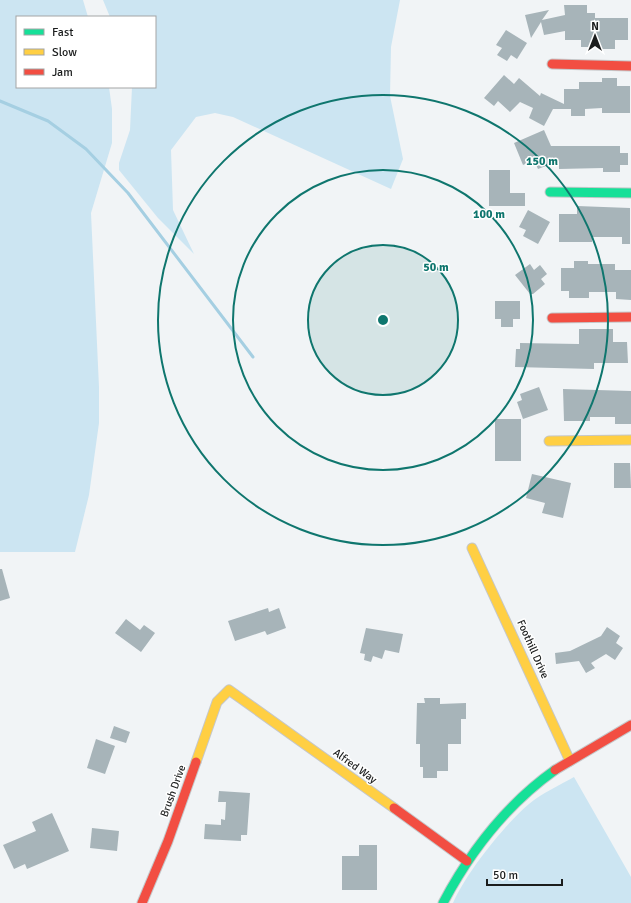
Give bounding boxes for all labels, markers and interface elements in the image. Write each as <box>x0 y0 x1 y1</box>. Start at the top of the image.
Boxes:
legend <box>16 16 156 88</box>
north arrow <box>575 16 615 56</box>
text: N <box>591 20 599 33</box>
text: Fast <box>52 25 73 40</box>
text: Slow <box>52 45 77 60</box>
text: Jam <box>52 65 73 80</box>
text: 150 m <box>526 154 558 169</box>
text: 100 m <box>473 207 505 222</box>
text: 50 m <box>423 260 449 275</box>
centre of rings <box>376 313 390 327</box>
street label: Foothill Drive <box>514 618 552 680</box>
street label: Alfred Way <box>331 746 380 787</box>
street label: Brush Drive <box>158 763 188 819</box>
scale bar <box>487 861 562 887</box>
text: 50 m <box>493 868 518 883</box>

